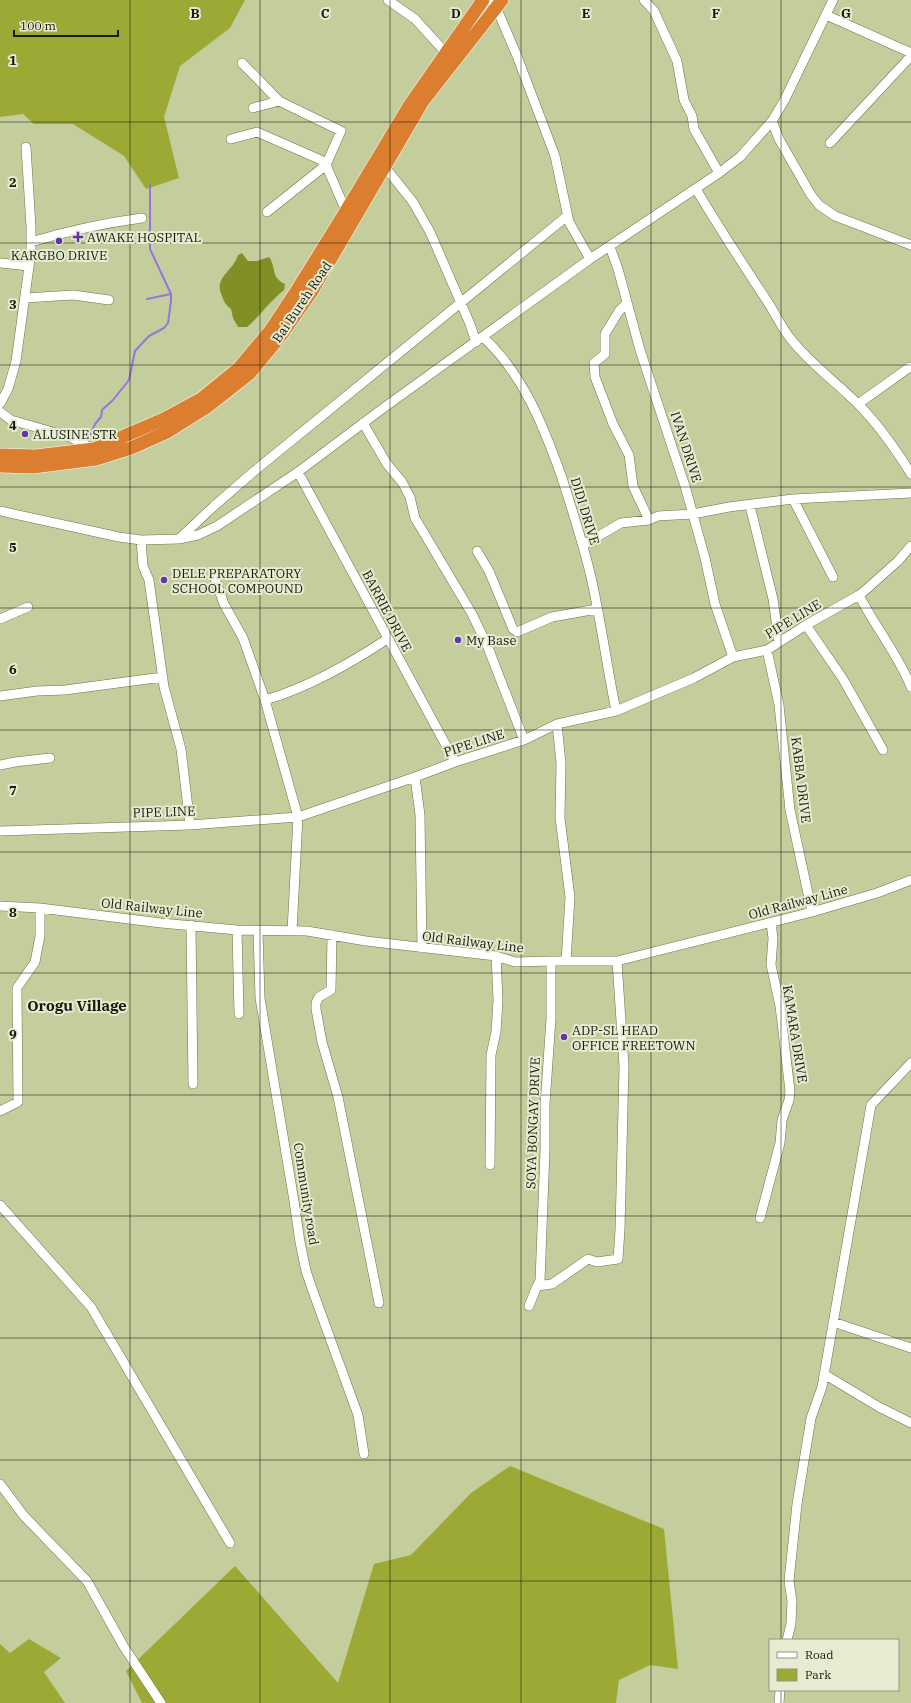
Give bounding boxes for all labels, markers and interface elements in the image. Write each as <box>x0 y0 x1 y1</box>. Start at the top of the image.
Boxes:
text: B <box>190 5 200 22</box>
text: C <box>321 5 330 22</box>
text: D <box>451 5 461 22</box>
text: E <box>582 5 590 22</box>
text: F <box>712 5 720 22</box>
text: G <box>841 5 851 22</box>
scale bar <box>14 12 118 38</box>
text: 100 m <box>20 18 56 33</box>
text: 1 <box>9 52 17 69</box>
text: 2 <box>9 174 17 191</box>
place label: AWAKE HOSPITAL <box>87 229 202 246</box>
marker: AWAKE HOSPITAL <box>72 231 84 243</box>
marker: KARGBO DRIVE <box>54 236 64 246</box>
place label: KARGBO DRIVE <box>11 247 107 264</box>
street label: Bai Bureh Road <box>269 258 335 346</box>
text: 3 <box>9 296 17 313</box>
street label: IVAN DRIVE <box>666 409 706 485</box>
text: 4 <box>9 417 17 434</box>
place label: ALUSINE STR <box>33 426 117 443</box>
marker: ALUSINE STR <box>20 429 30 439</box>
street label: DIDI DRIVE <box>567 475 603 547</box>
text: 5 <box>9 539 17 556</box>
place label: DELE PREPARATORY SCHOOL COMPOUND <box>172 565 303 597</box>
street label: BARRIE DRIVE <box>358 567 416 655</box>
marker: DELE PREPARATORY SCHOOL COMPOUND <box>159 575 169 585</box>
street label: PIPE LINE <box>762 596 824 642</box>
place label: My Base <box>466 632 516 649</box>
marker: My Base <box>453 635 463 645</box>
text: 6 <box>9 661 17 678</box>
street label: PIPE LINE <box>442 725 506 761</box>
street label: KABBA DRIVE <box>787 736 815 824</box>
text: 7 <box>9 782 17 799</box>
street label: PIPE LINE <box>132 802 196 822</box>
street label: Old Railway Line <box>747 881 849 923</box>
street label: Old Railway Line <box>100 894 204 922</box>
text: 8 <box>9 904 17 921</box>
street label: Old Railway Line <box>421 927 525 957</box>
street label: KAMARA DRIVE <box>779 984 811 1084</box>
district label: Orogu Village <box>27 996 127 1015</box>
place label: ADP-SL HEAD OFFICE FREETOWN <box>572 1022 696 1054</box>
text: 9 <box>9 1026 17 1043</box>
marker: ADP-SL HEAD OFFICE FREETOWN <box>559 1032 569 1042</box>
street label: SOYA BONGAY DRIVE <box>522 1057 544 1189</box>
street label: Community road <box>289 1141 323 1247</box>
legend <box>769 1639 899 1691</box>
text: Road <box>805 1647 834 1662</box>
text: Park <box>805 1667 831 1682</box>

